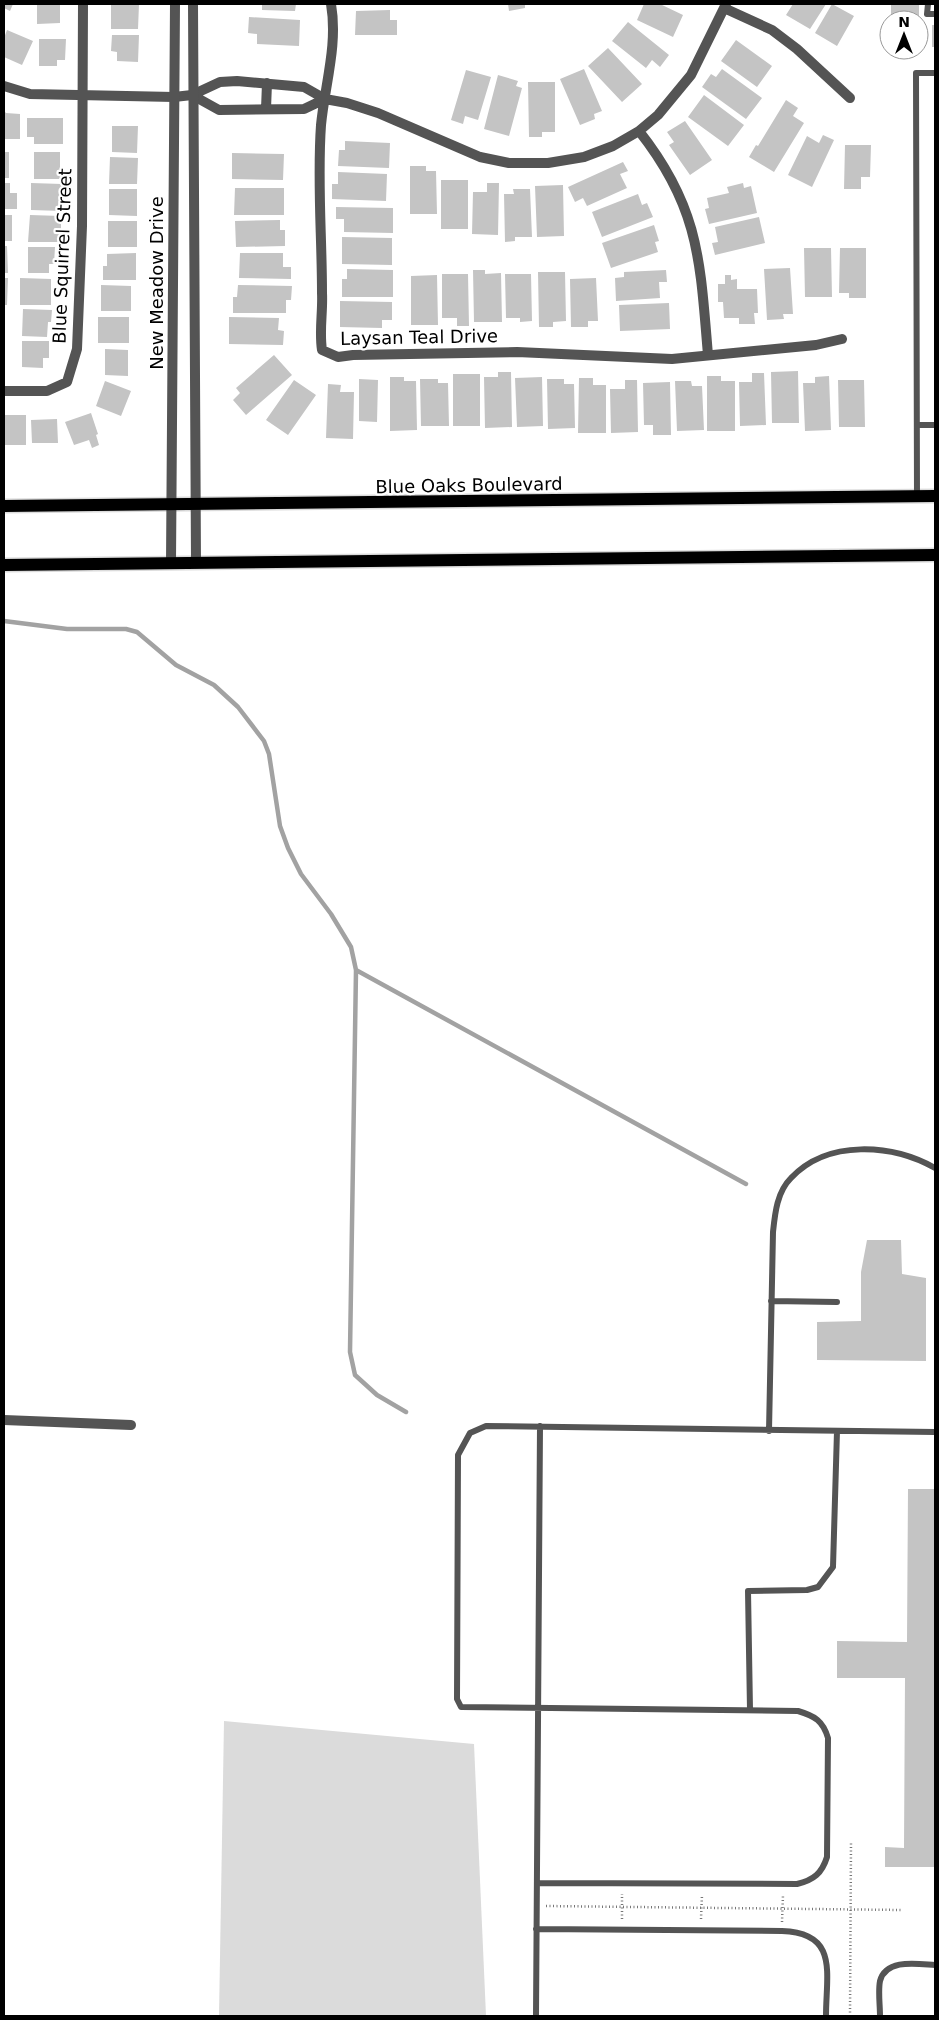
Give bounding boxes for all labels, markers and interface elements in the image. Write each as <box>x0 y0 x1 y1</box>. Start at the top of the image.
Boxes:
north arrow <box>879 10 929 60</box>
text: N <box>898 14 910 30</box>
street label: Blue Squirrel Street <box>48 168 76 344</box>
street label: New Meadow Drive <box>146 196 167 370</box>
street label: Laysan Teal Drive <box>340 325 498 349</box>
street label: Blue Oaks Boulevard <box>375 473 563 497</box>

